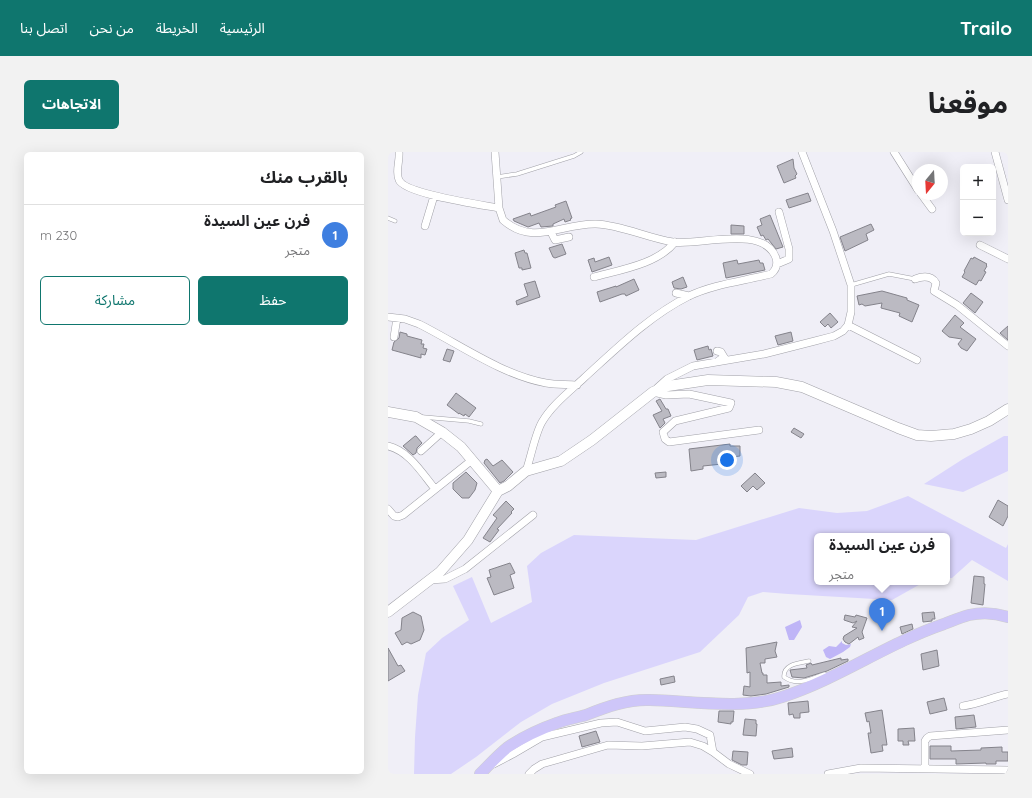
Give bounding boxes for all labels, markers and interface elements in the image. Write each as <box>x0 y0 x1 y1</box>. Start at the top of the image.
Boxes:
text: Trailo <box>960 16 1012 40</box>
text: اتصل بنا <box>20 19 68 37</box>
text: من نحن <box>90 19 134 37</box>
text: الخريطة <box>156 19 198 37</box>
text: الرئيسية <box>220 19 265 37</box>
button: الاتجاهات <box>24 80 119 129</box>
text: موقعنا <box>928 85 1008 120</box>
north arrow <box>912 164 948 200</box>
map controls <box>960 164 996 236</box>
button: + <box>960 164 996 200</box>
text: بالقرب منك <box>260 166 348 187</box>
button: − <box>960 200 996 236</box>
text: فرن عين السيدة <box>204 211 310 230</box>
text: 230 m <box>40 227 77 243</box>
text: 1 <box>332 227 338 243</box>
text: متجر <box>285 242 310 258</box>
button: مشاركة <box>40 276 190 325</box>
button: حفظ <box>198 276 348 325</box>
your location <box>717 450 737 470</box>
popup <box>814 533 950 585</box>
text: فرن عين السيدة <box>829 535 935 554</box>
text: متجر <box>829 566 854 582</box>
pin: 1 <box>869 598 895 631</box>

